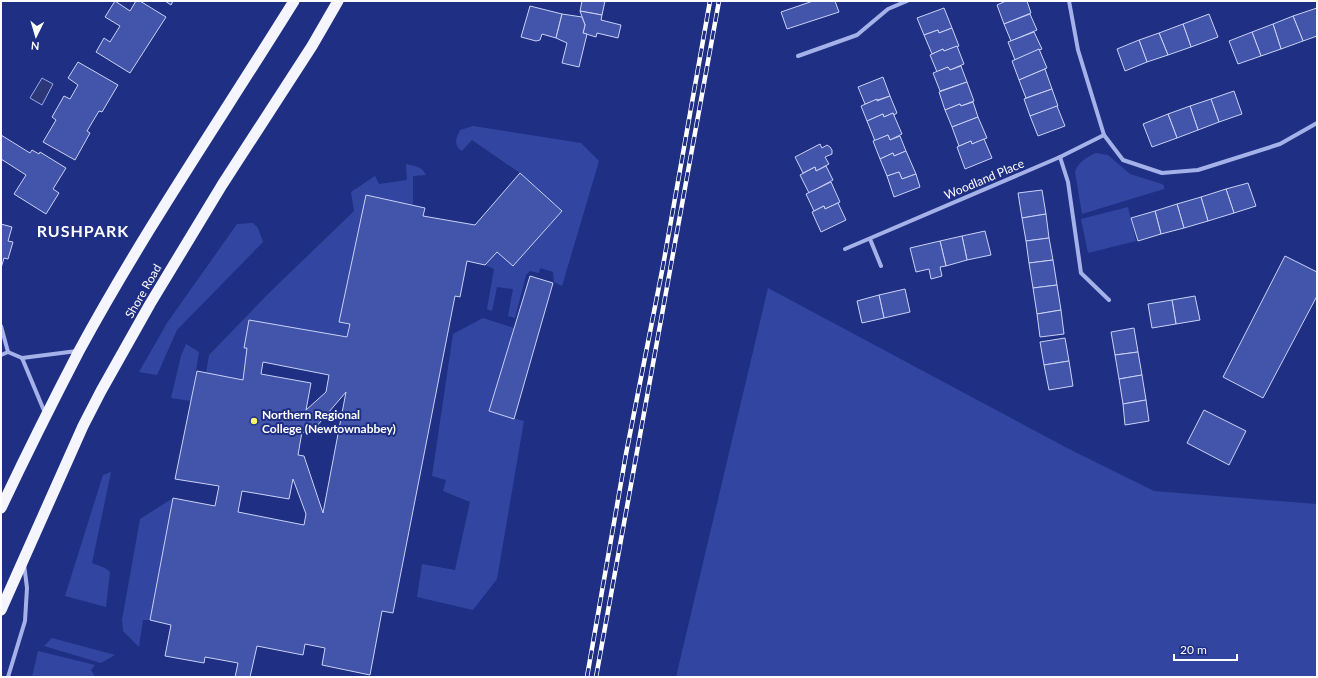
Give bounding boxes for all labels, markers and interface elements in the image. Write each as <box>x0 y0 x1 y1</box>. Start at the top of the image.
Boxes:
north arrow <box>16 16 56 56</box>
text: N <box>30 40 40 53</box>
street label: Woodland Place <box>942 155 1026 203</box>
district label: RUSHPARK <box>37 221 129 240</box>
street label: Shore Road <box>121 261 165 321</box>
place label: Northern Regional College (Newtownabbey) <box>262 407 396 436</box>
marker: Northern Regional College (Newtownabbey) <box>249 416 259 426</box>
scale bar <box>1174 636 1237 662</box>
text: 20 m <box>1180 642 1207 657</box>

